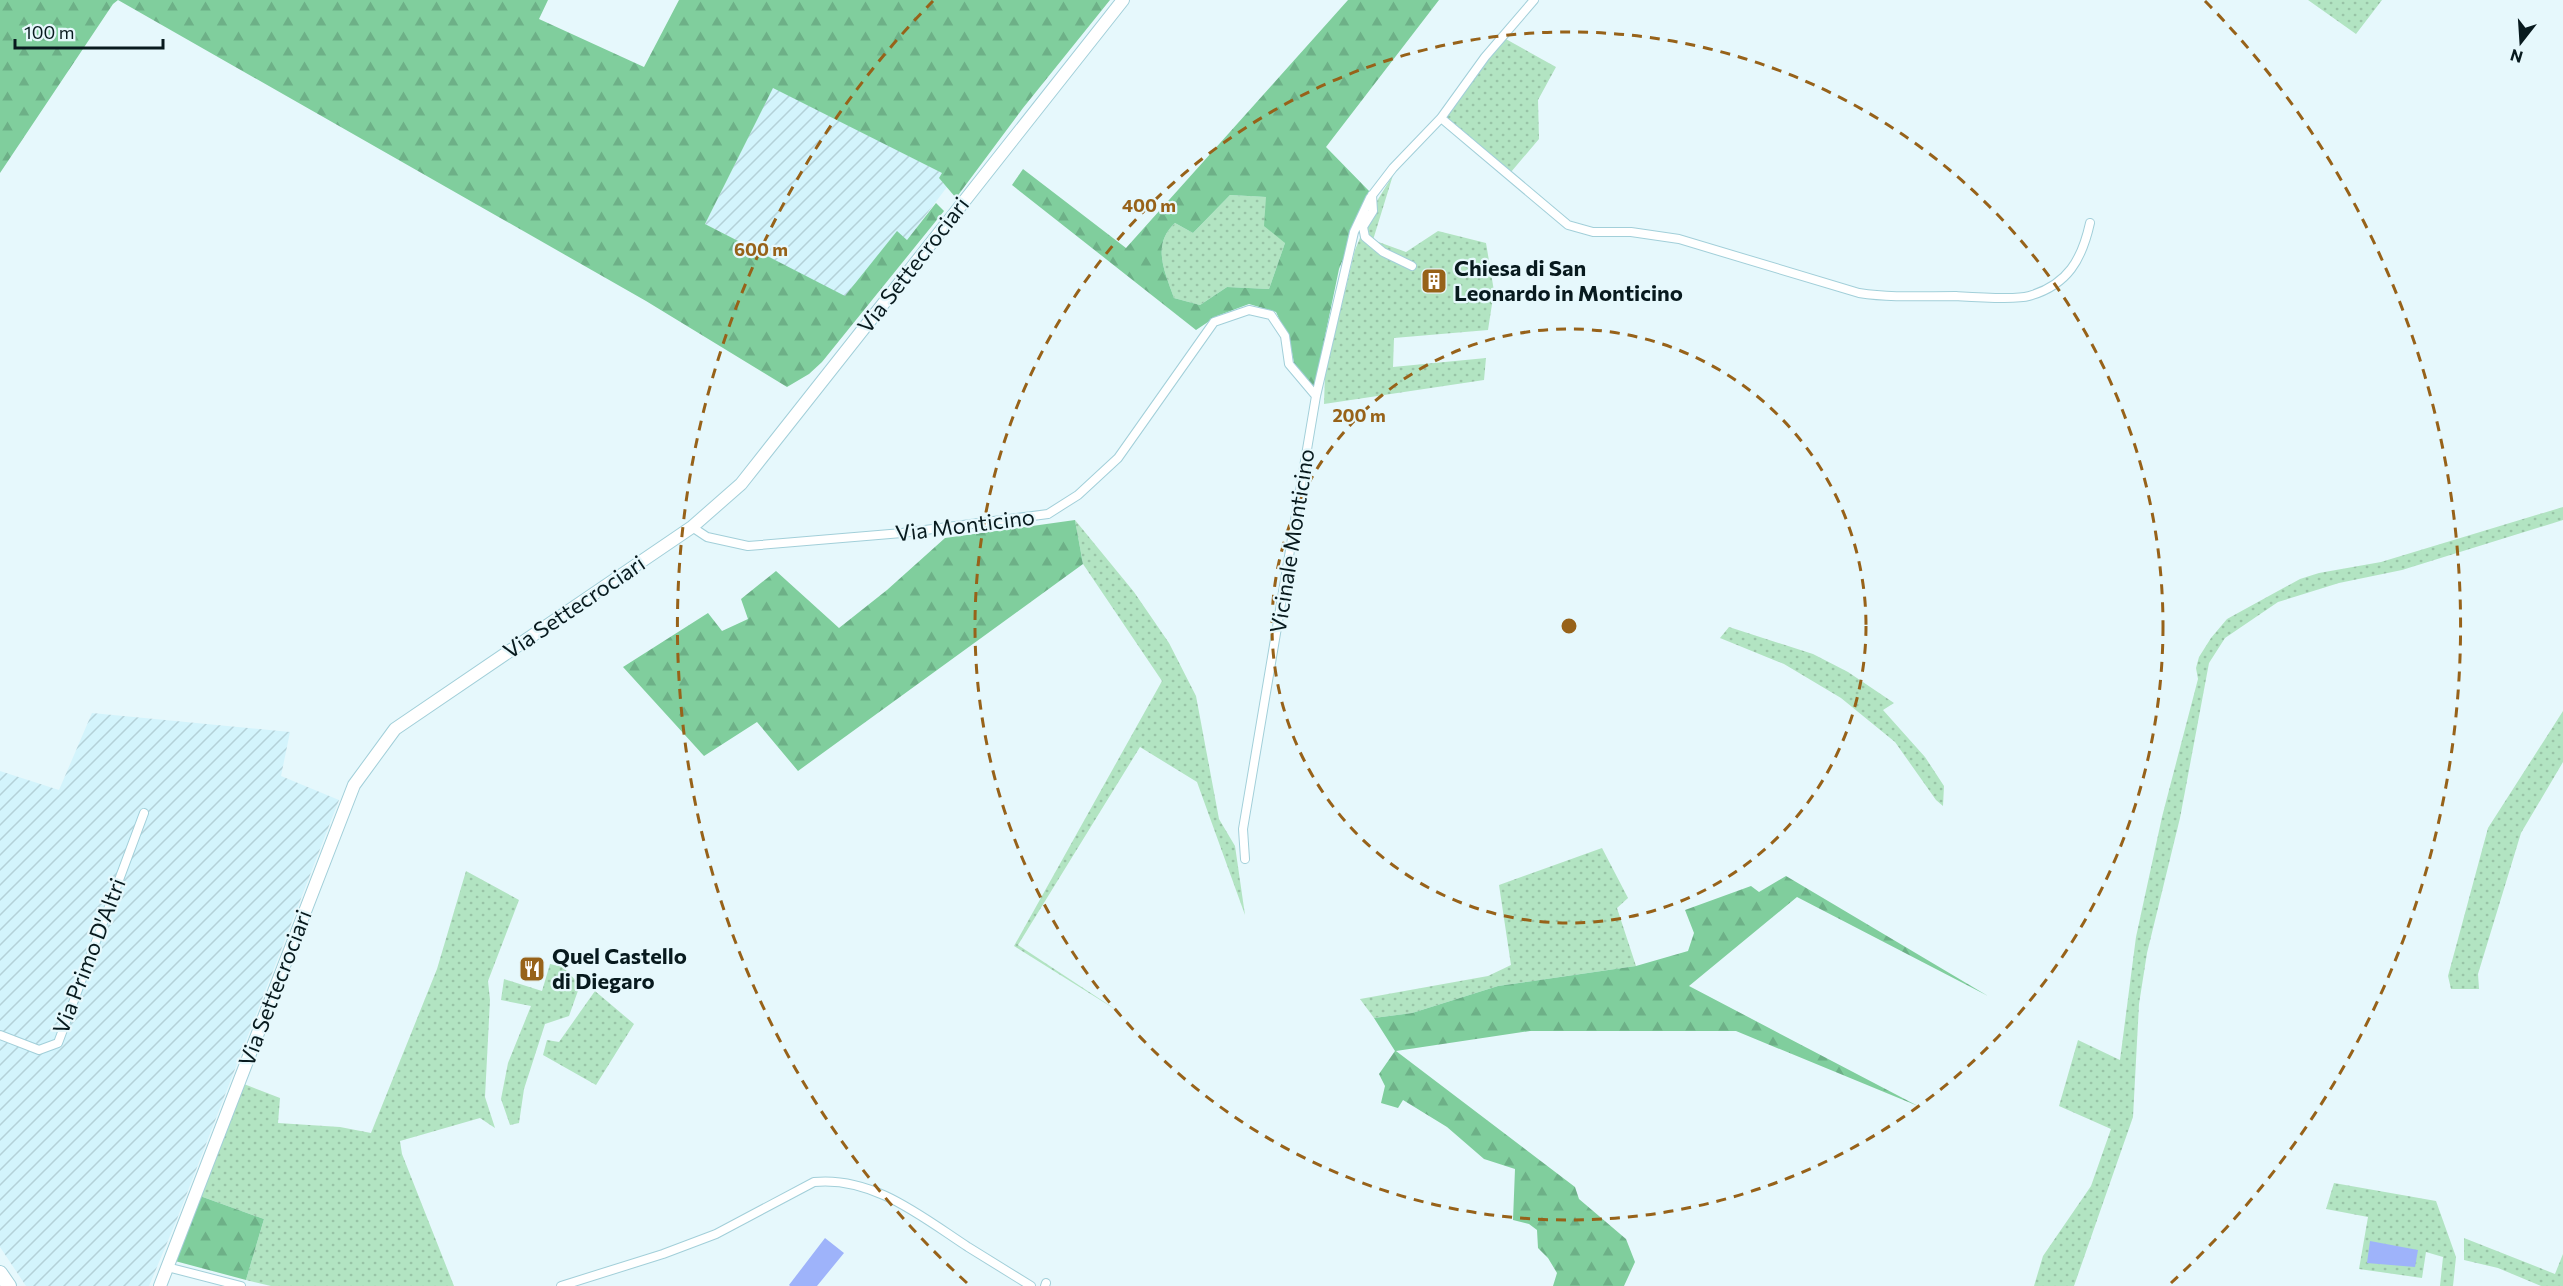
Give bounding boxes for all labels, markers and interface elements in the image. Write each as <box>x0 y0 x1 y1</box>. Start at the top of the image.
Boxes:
scale bar <box>15 12 164 50</box>
north arrow <box>2491 12 2551 72</box>
text: 100 m <box>24 21 74 43</box>
text: N <box>2508 46 2525 68</box>
street label: Via Settecrociari <box>851 191 974 338</box>
text: 400 m <box>1122 194 1176 216</box>
text: 600 m <box>734 238 788 260</box>
place label: Chiesa di San Leonardo in Monticino <box>1454 254 1683 306</box>
building icon: Chiesa di San Leonardo in Monticino <box>1419 266 1449 296</box>
text: 200 m <box>1332 404 1386 426</box>
street label: Vicinale Monticino <box>1264 447 1319 635</box>
street label: Via Monticino <box>894 503 1036 546</box>
street label: Via Settecrociari <box>498 549 650 664</box>
centre of rings <box>1559 616 1579 636</box>
street label: Via Primo D'Altri <box>46 874 131 1038</box>
street label: Via Settecrociari <box>232 906 317 1070</box>
place label: Quel Castello di Diegaro <box>552 942 687 994</box>
restaurant icon: Quel Castello di Diegaro <box>517 954 547 984</box>

